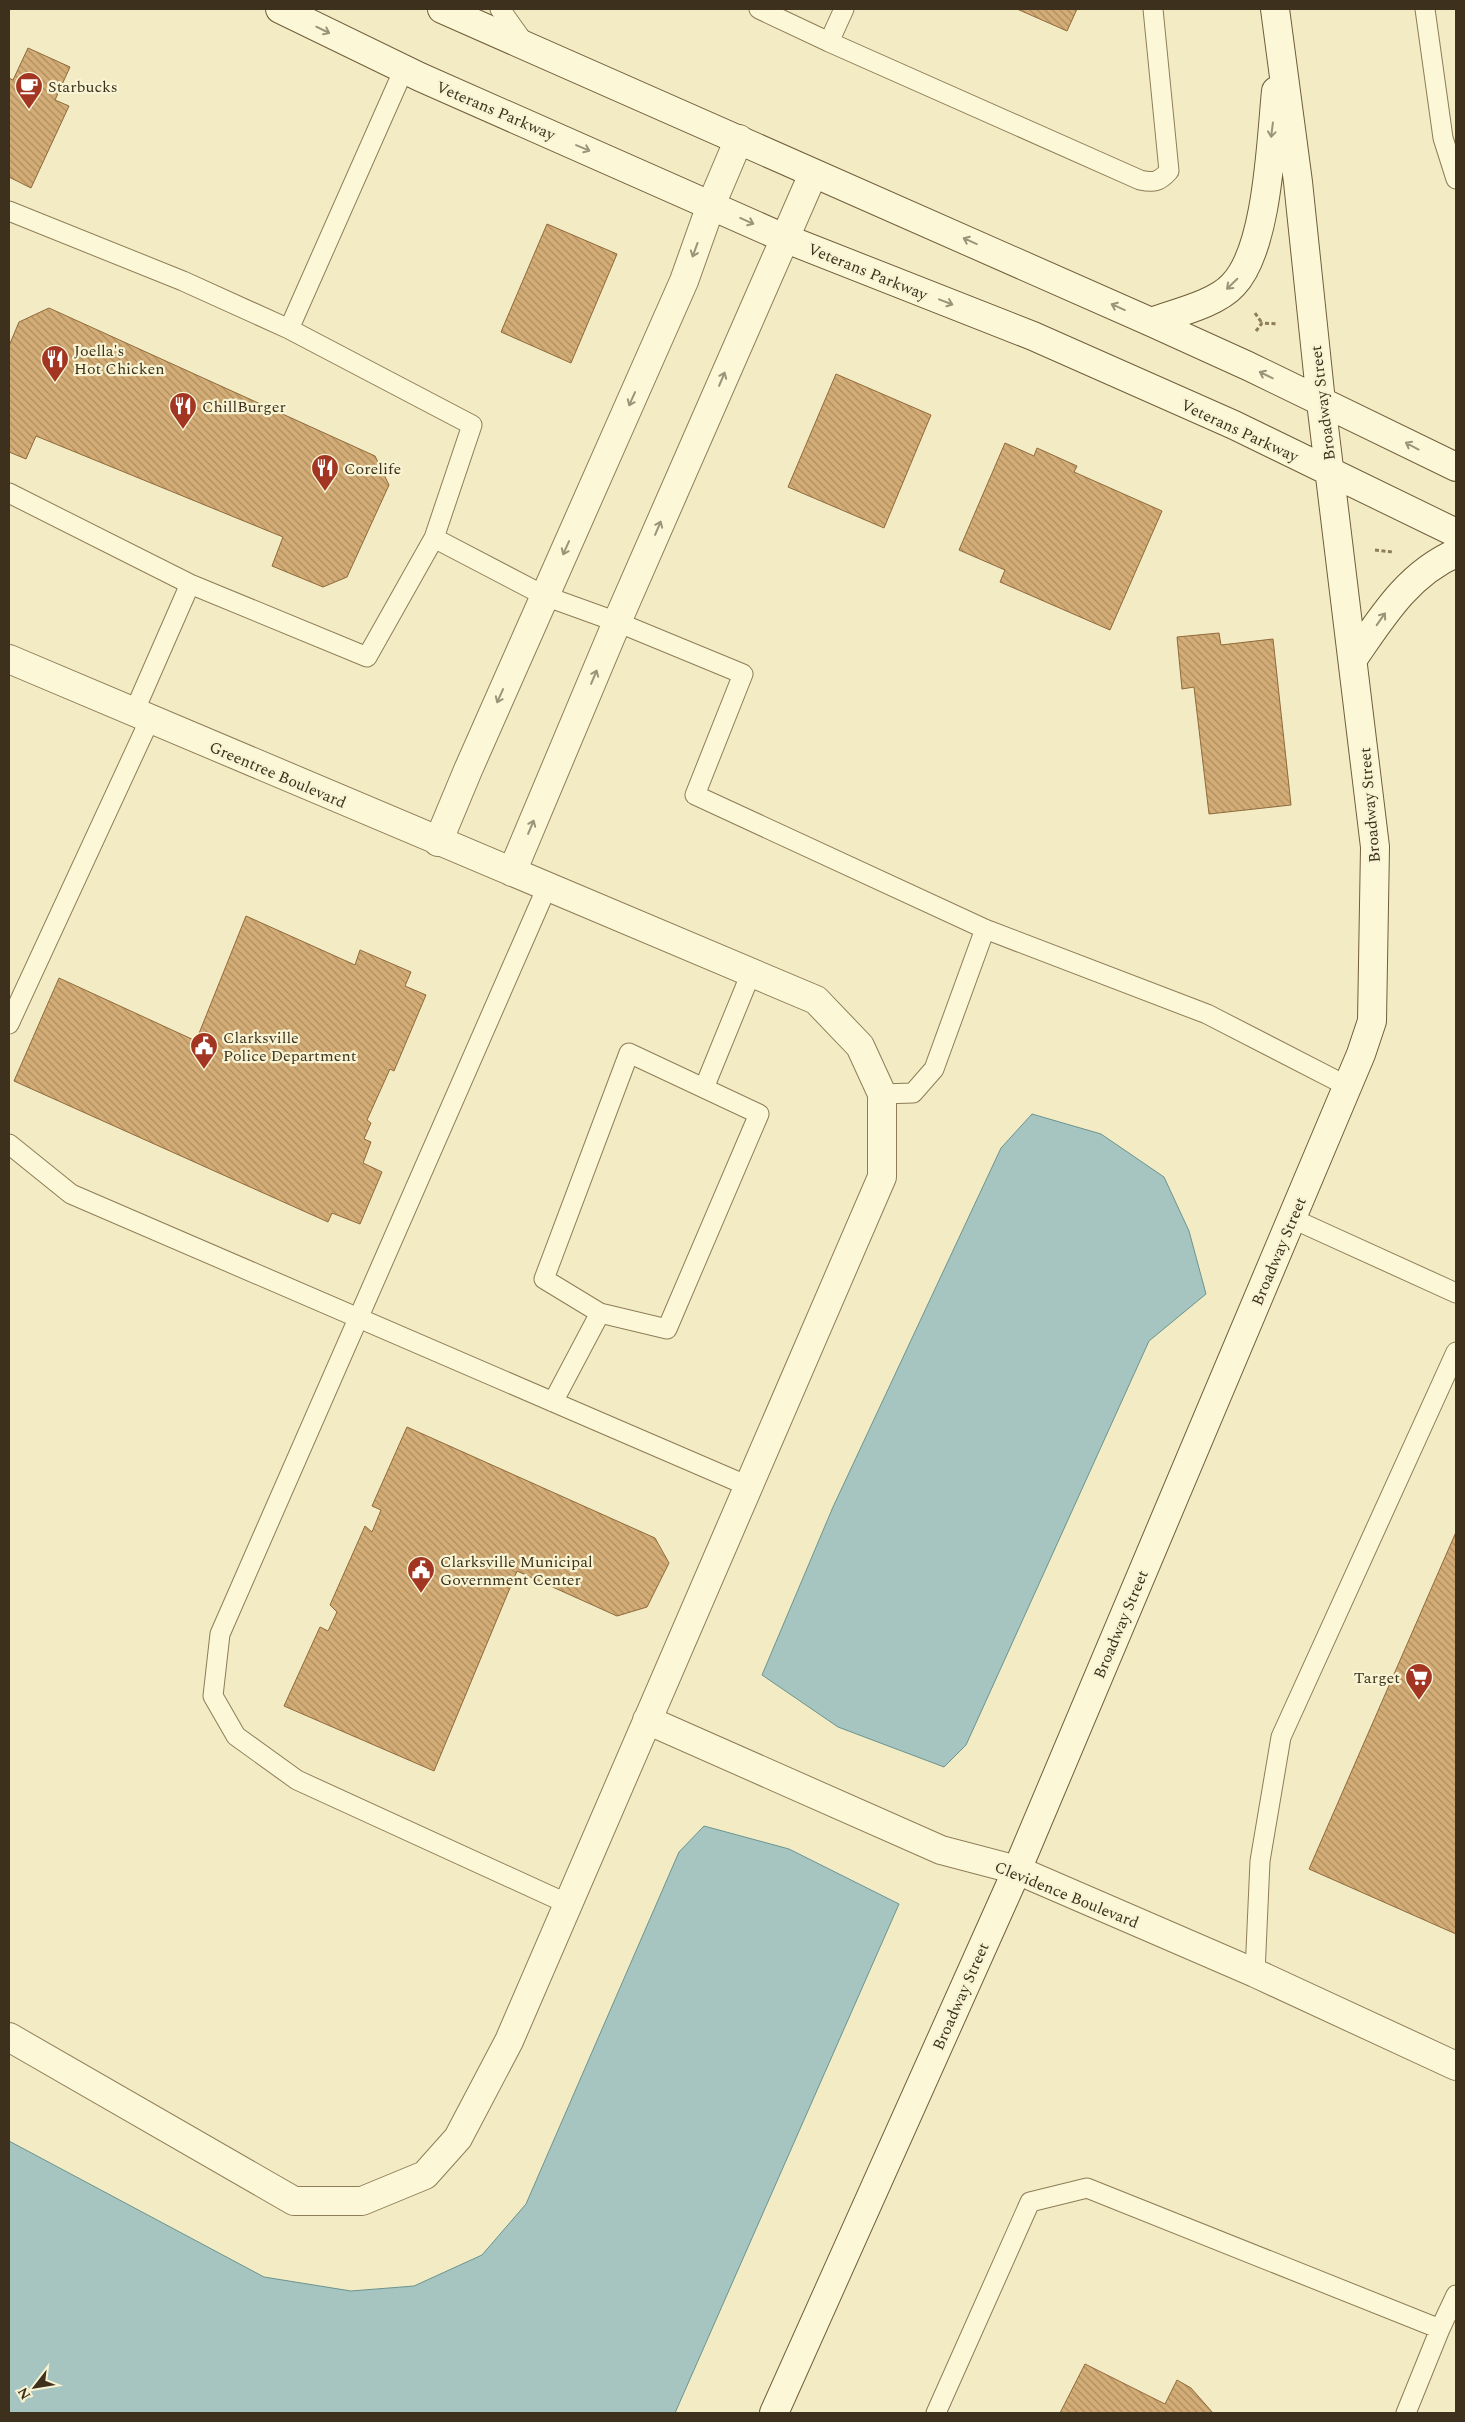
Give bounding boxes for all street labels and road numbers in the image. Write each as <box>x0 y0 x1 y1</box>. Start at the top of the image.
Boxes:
street label: Veterans Parkway <box>432 75 560 147</box>
street label: Veterans Parkway <box>804 237 932 307</box>
street label: Broadway Street <box>1304 344 1342 462</box>
street label: Veterans Parkway <box>1177 393 1303 469</box>
street label: Greentree Boulevard <box>205 735 350 815</box>
street label: Broadway Street <box>1353 746 1387 864</box>
street label: Broadway Street <box>1245 1193 1313 1309</box>
street label: Broadway Street <box>1087 1566 1155 1682</box>
street label: Clevidence Boulevard <box>991 1855 1142 1935</box>
street label: Broadway Street <box>926 1938 996 2054</box>

